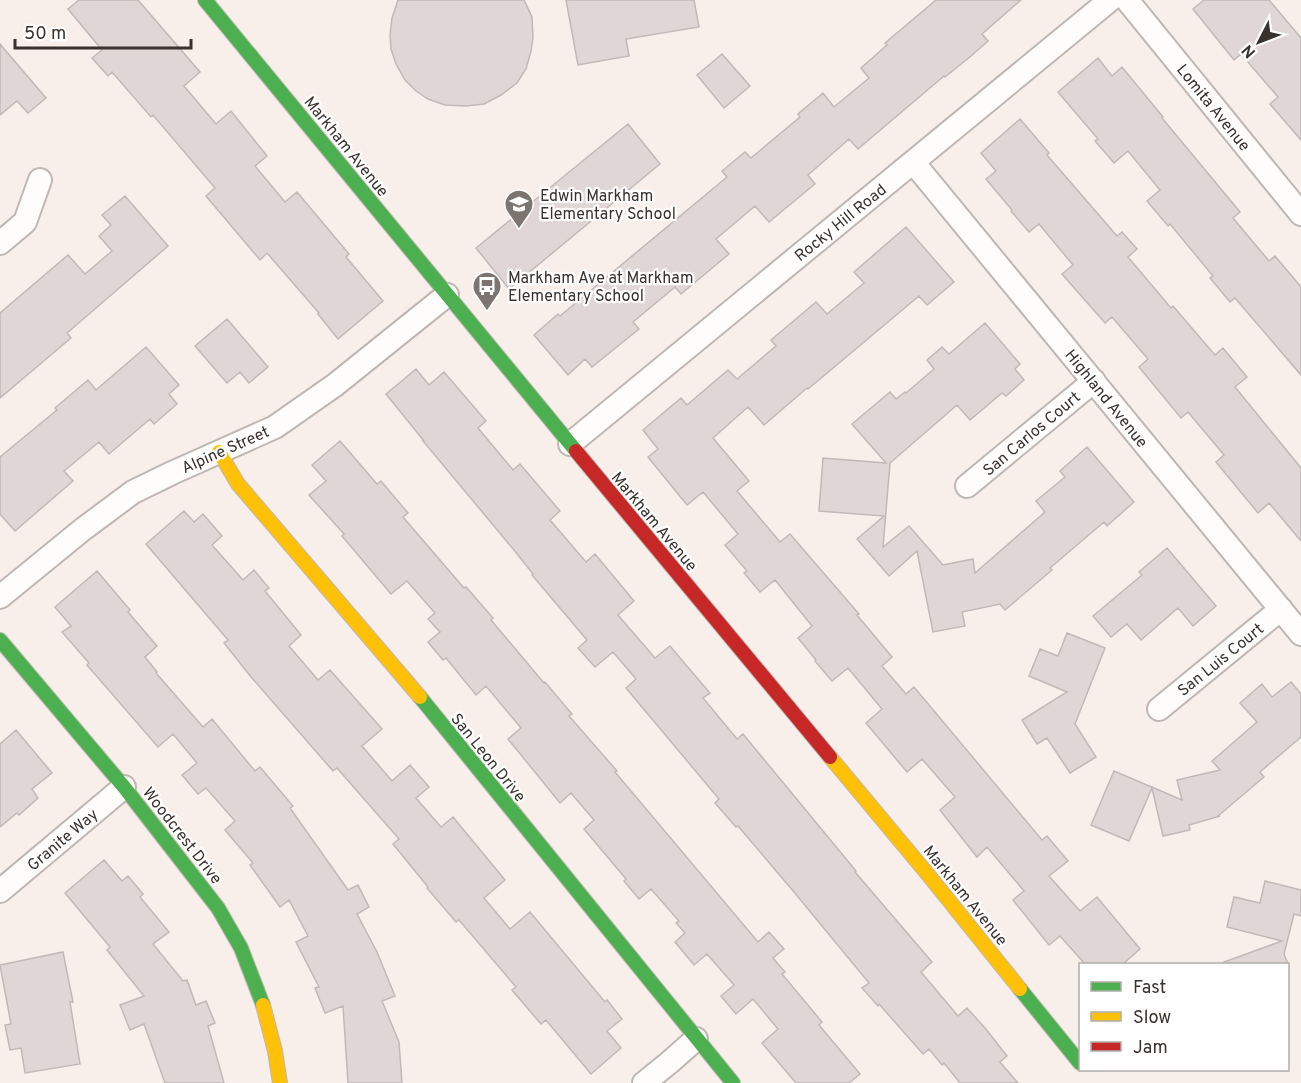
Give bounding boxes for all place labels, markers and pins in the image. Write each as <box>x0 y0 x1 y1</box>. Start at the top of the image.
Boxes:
place label: Edwin Markham Elementary School <box>540 187 676 225</box>
school or university icon: Edwin Markham Elementary School <box>503 188 535 230</box>
place label: Markham Ave at Markham Elementary School <box>508 269 693 307</box>
bus stop icon: Markham Ave at Markham Elementary School <box>471 270 503 312</box>

